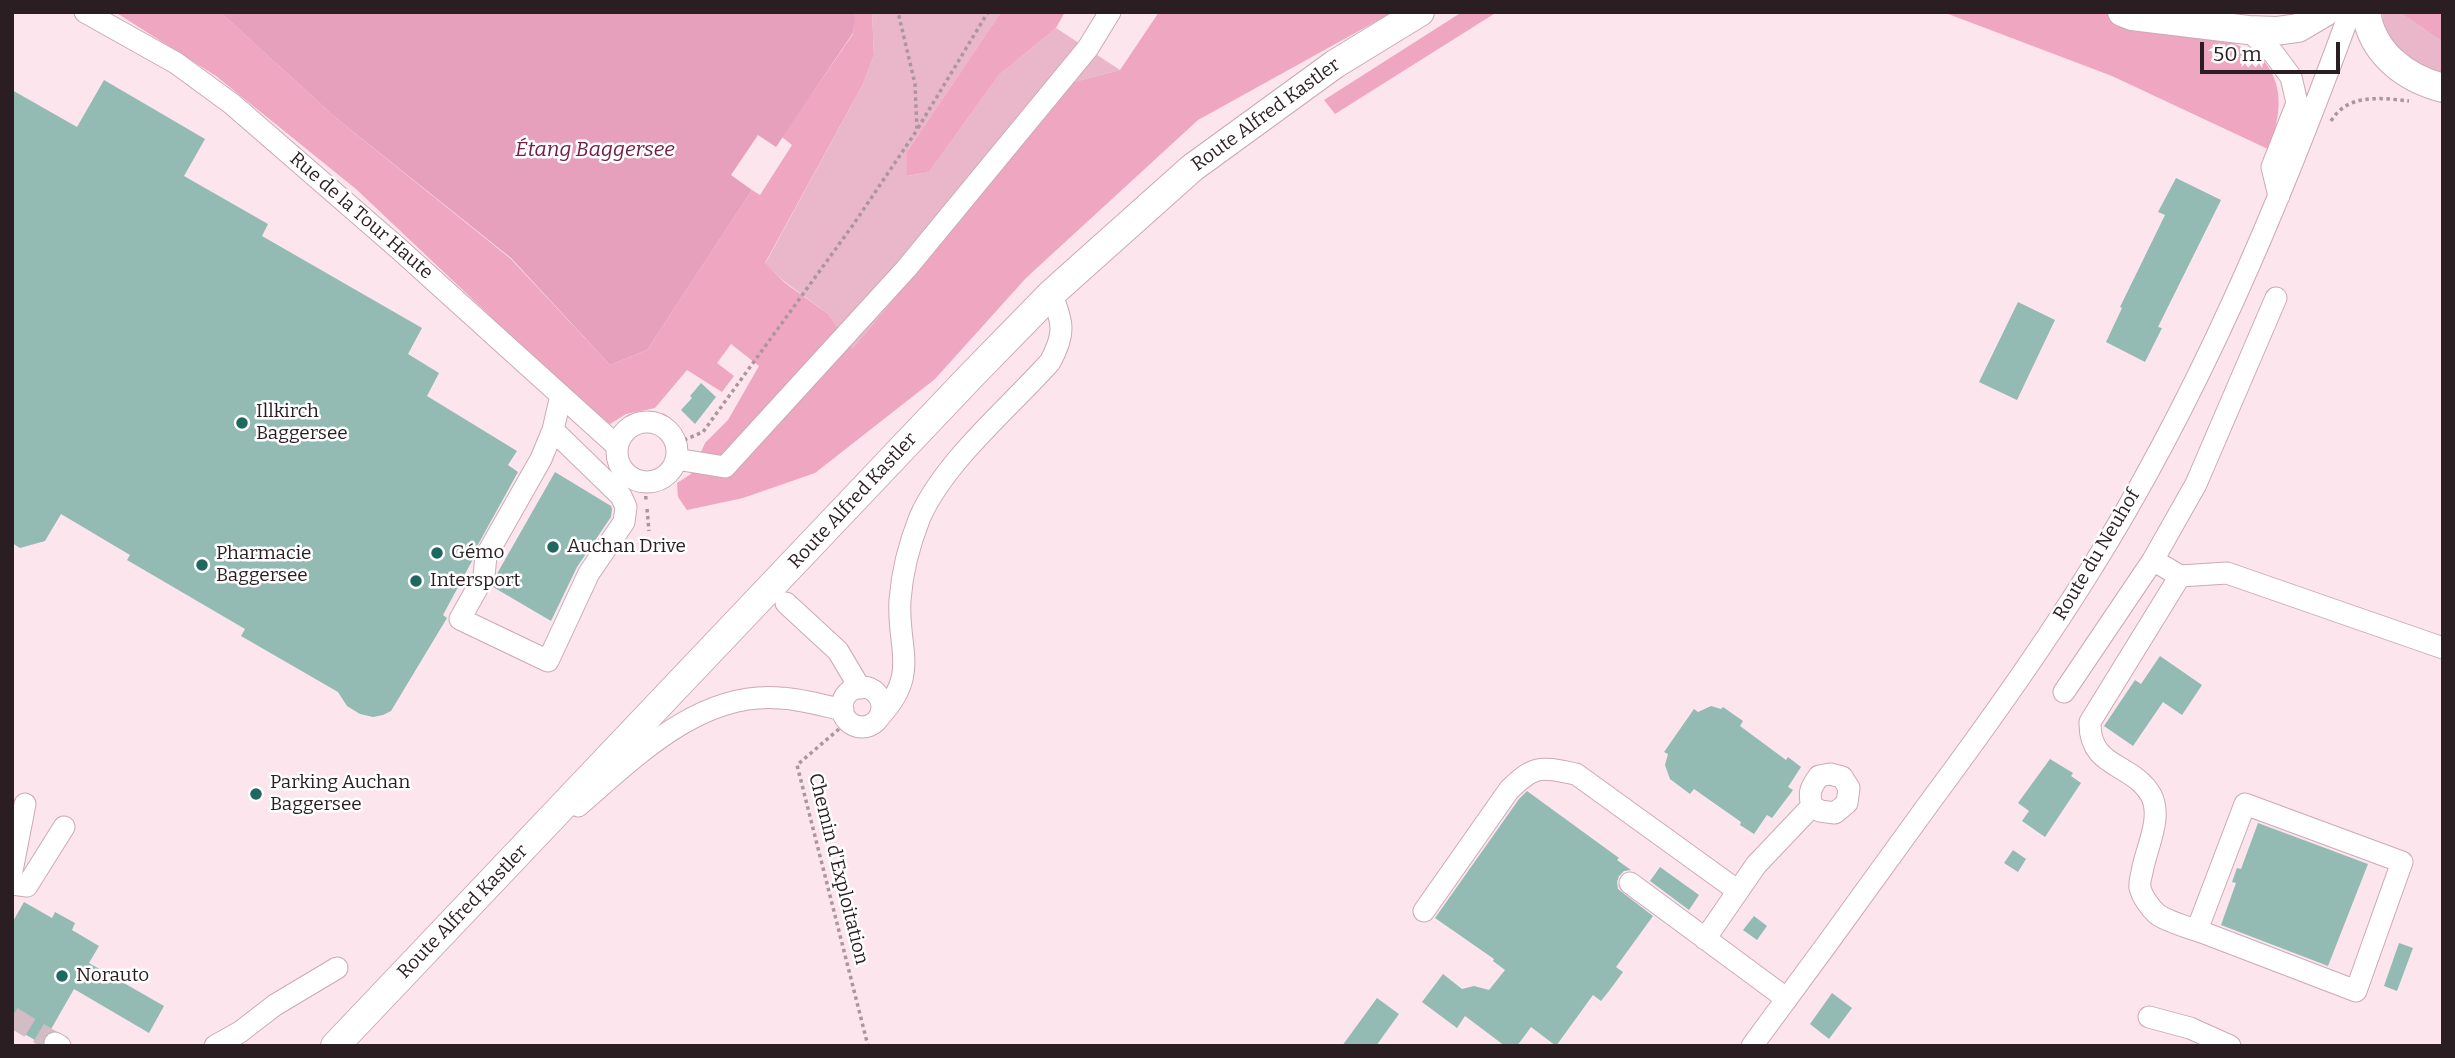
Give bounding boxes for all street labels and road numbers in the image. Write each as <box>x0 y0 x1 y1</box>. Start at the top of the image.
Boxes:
street label: Route Alfred Kastler <box>1187 54 1345 176</box>
street label: Rue de la Tour Haute <box>285 148 437 284</box>
street label: Route Alfred Kastler <box>784 428 922 574</box>
street label: Route du Neuhof <box>2049 485 2145 625</box>
street label: Chemin d'Exploitation <box>803 771 873 967</box>
street label: Route Alfred Kastler <box>393 840 533 984</box>

